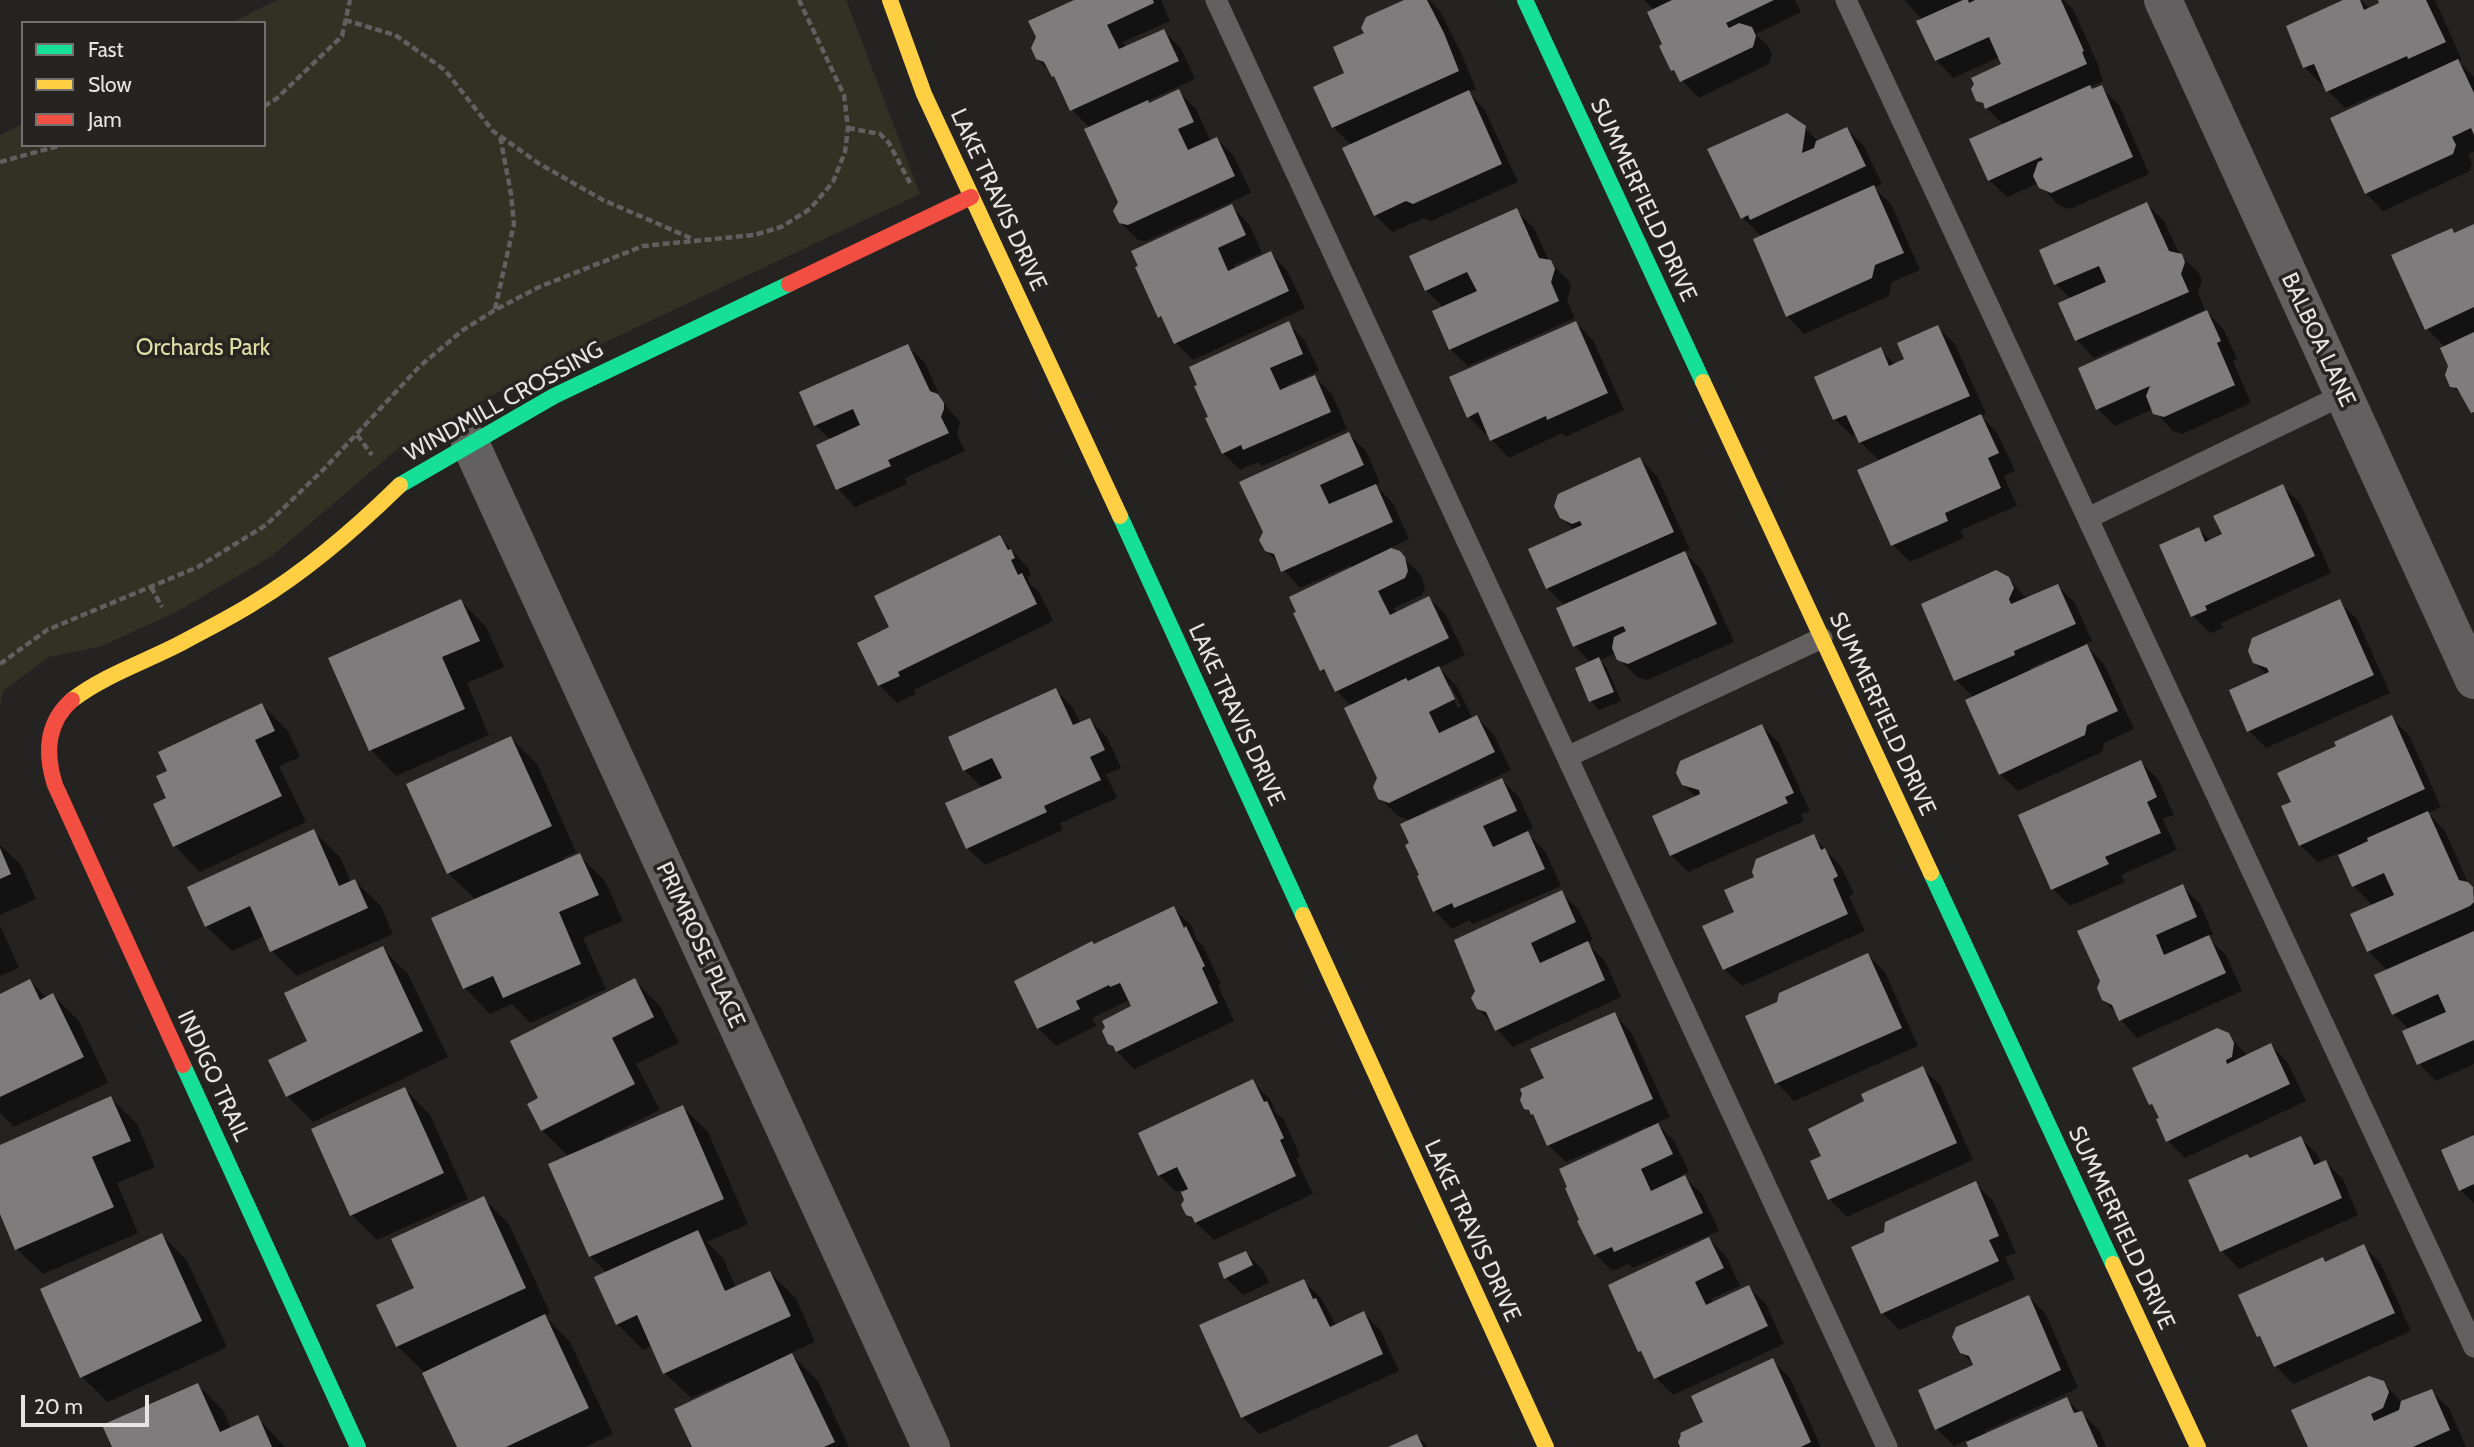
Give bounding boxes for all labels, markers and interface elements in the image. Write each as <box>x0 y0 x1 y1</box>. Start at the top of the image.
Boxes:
legend <box>21 21 266 147</box>
text: Fast <box>88 37 124 62</box>
text: Slow <box>88 72 132 97</box>
street label: SUMMERFIELD DRIVE <box>1584 94 1702 306</box>
street label: LAKE TRAVIS DRIVE <box>944 105 1052 295</box>
text: Jam <box>88 107 122 132</box>
street label: BALBOA LANE <box>2275 269 2361 411</box>
park label: Orchards Park <box>136 334 270 362</box>
street label: WINDMILL CROSSING <box>400 336 608 468</box>
street label: SUMMERFIELD DRIVE <box>1823 608 1941 820</box>
street label: LAKE TRAVIS DRIVE <box>1182 620 1290 810</box>
street label: PRIMROSE PLACE <box>650 858 750 1032</box>
street label: INDIGO TRAIL <box>171 1006 255 1146</box>
street label: SUMMERFIELD DRIVE <box>2062 1122 2180 1334</box>
street label: LAKE TRAVIS DRIVE <box>1418 1136 1526 1326</box>
scale bar <box>24 1380 152 1424</box>
text: 20 m <box>34 1394 83 1419</box>

